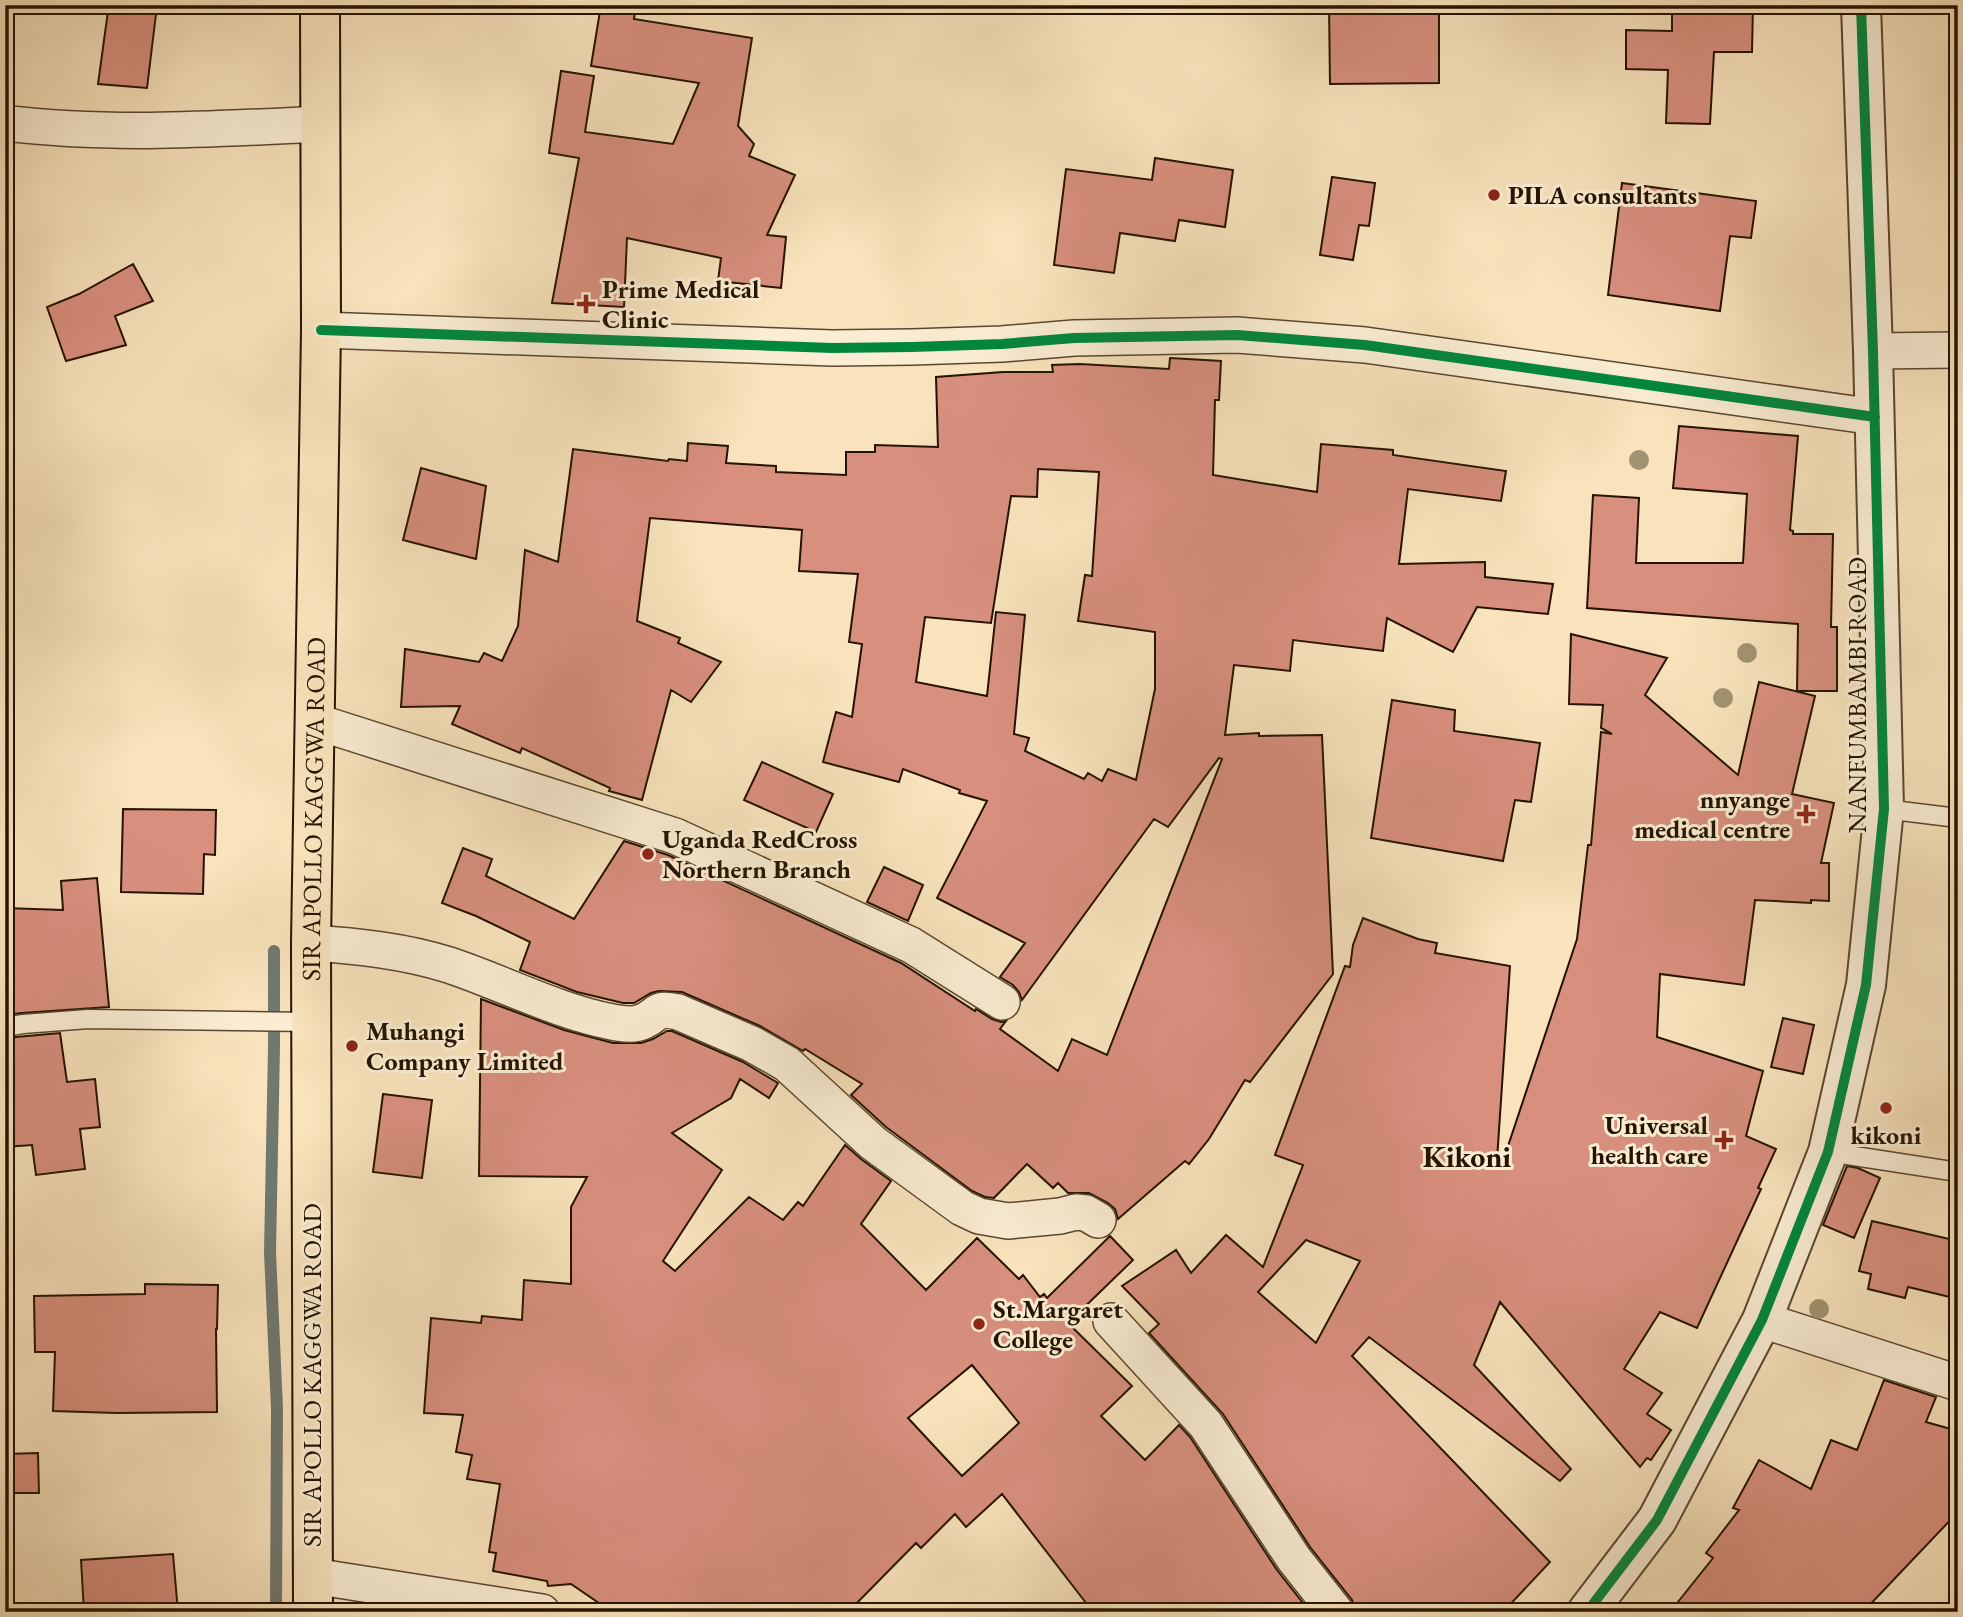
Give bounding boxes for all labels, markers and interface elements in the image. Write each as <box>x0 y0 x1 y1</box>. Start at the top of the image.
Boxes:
place label: PILA consultants <box>1508 178 1697 212</box>
marker: PILA consultants <box>1486 187 1502 203</box>
place label: Prime Medical Clinic <box>602 272 759 336</box>
marker: Prime Medical Clinic <box>576 294 596 314</box>
street label: NANFUMBAMBI ROAD <box>1840 557 1874 833</box>
street label: SIR APOLLO KAGGWA ROAD <box>294 637 333 981</box>
place label: nnyange medical centre <box>1634 782 1790 846</box>
marker: nnyange medical centre <box>1796 804 1816 824</box>
place label: Uganda RedCross Northern Branch <box>662 822 857 886</box>
marker: Uganda RedCross Northern Branch <box>640 846 656 862</box>
place label: Muhangi Company Limited <box>366 1014 564 1078</box>
marker: Muhangi Company Limited <box>344 1038 360 1054</box>
marker: kikoni <box>1878 1100 1894 1116</box>
place label: Universal health care <box>1591 1108 1708 1172</box>
place label: kikoni <box>1851 1118 1922 1152</box>
marker: Universal health care <box>1714 1130 1734 1150</box>
district label: Kikoni <box>1423 1137 1511 1176</box>
street label: SIR APOLLO KAGGWA ROAD <box>295 1203 329 1547</box>
place label: St.Margaret College <box>993 1292 1123 1356</box>
marker: St.Margaret College <box>971 1316 987 1332</box>

